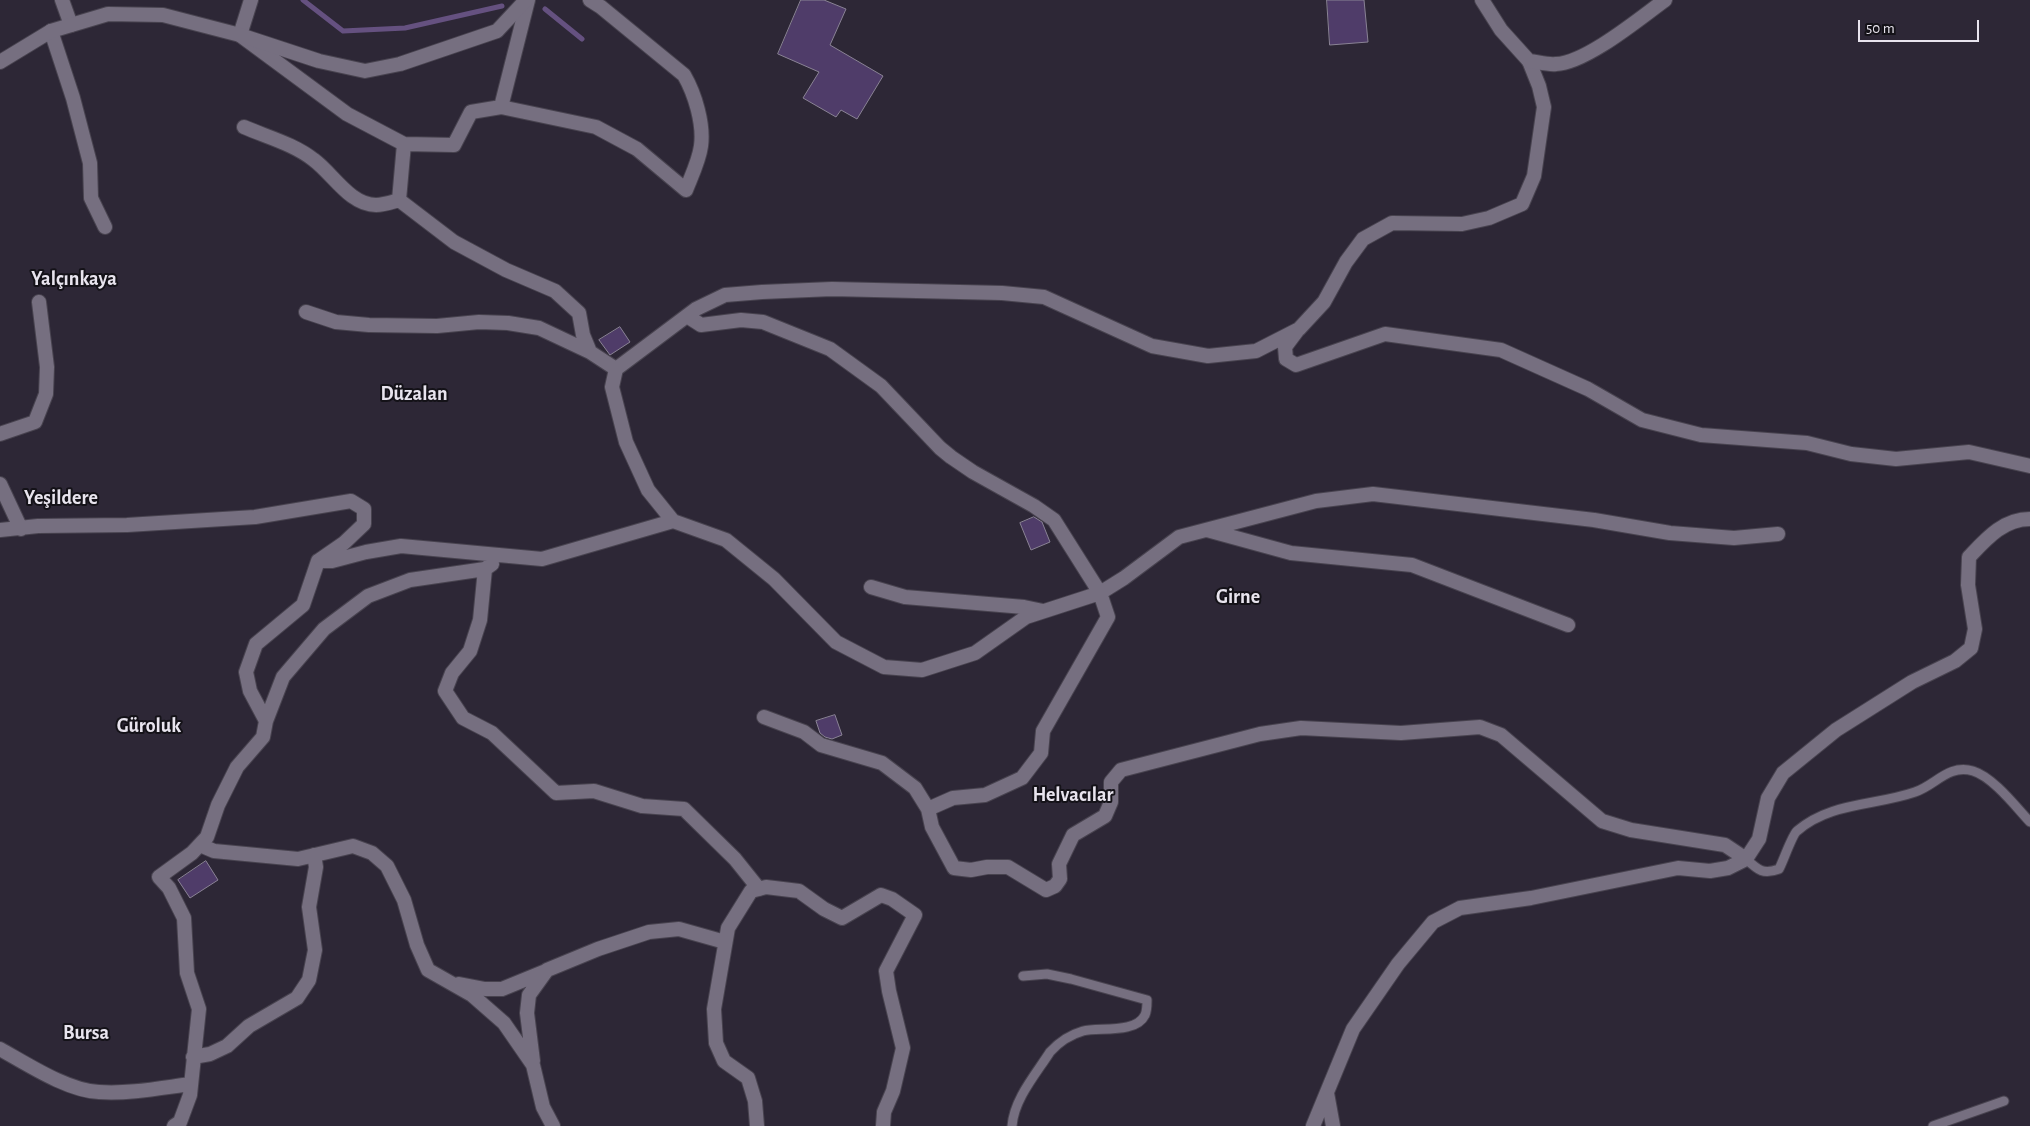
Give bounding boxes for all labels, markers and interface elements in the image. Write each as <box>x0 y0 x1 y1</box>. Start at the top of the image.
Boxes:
scale bar <box>1860 10 1981 42</box>
text: 50 m <box>1866 21 1895 36</box>
district label: Yalçınkaya <box>31 267 117 291</box>
district label: Düzalan <box>381 382 447 406</box>
district label: Yeşildere <box>24 486 98 510</box>
district label: Girne <box>1216 585 1260 609</box>
district label: Güroluk <box>117 714 181 738</box>
district label: Helvacılar <box>1032 783 1114 807</box>
district label: Bursa <box>63 1021 109 1045</box>

